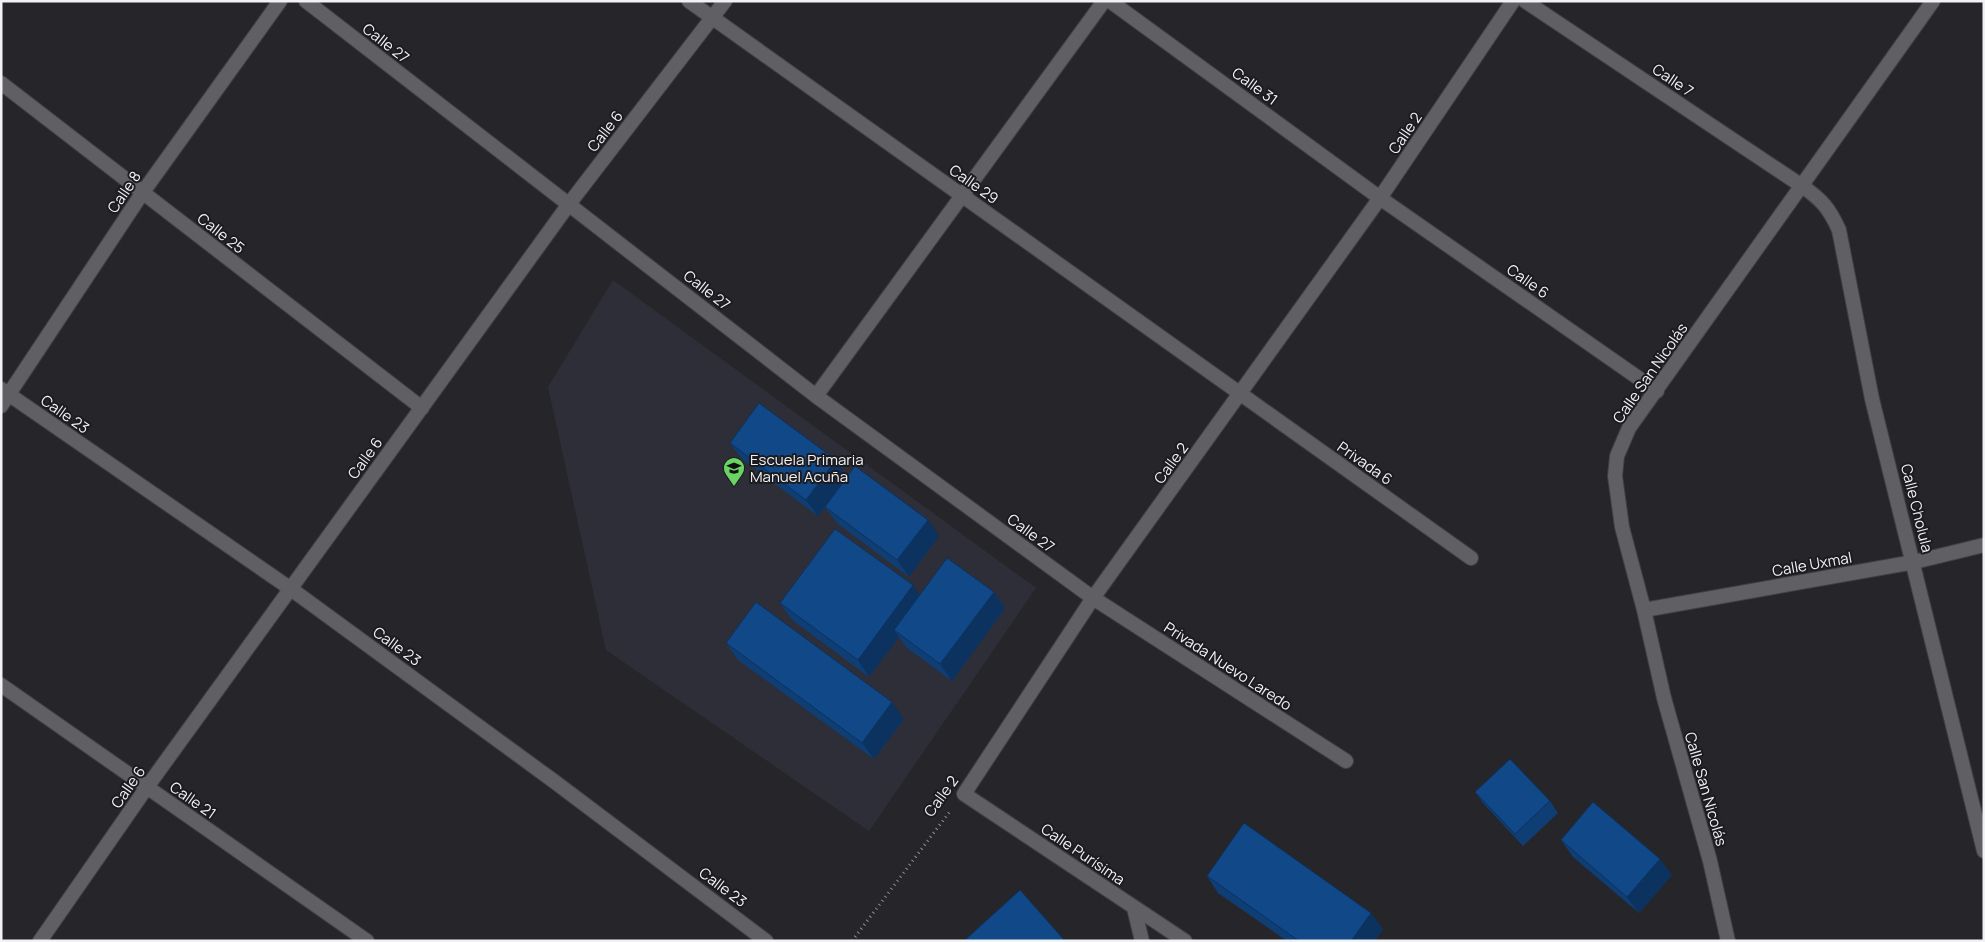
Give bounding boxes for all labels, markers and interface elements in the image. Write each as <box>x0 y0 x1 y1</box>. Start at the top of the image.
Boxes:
street label: Calle 27 <box>358 18 414 68</box>
street label: Calle 7 <box>1648 59 1698 101</box>
street label: Calle 31 <box>1228 62 1282 110</box>
street label: Calle 6 <box>582 106 628 156</box>
street label: Calle 2 <box>1383 108 1427 158</box>
street label: Calle 29 <box>945 159 1003 209</box>
street label: Calle 8 <box>102 167 146 217</box>
street label: Calle 25 <box>193 208 249 258</box>
street label: Calle 6 <box>1503 259 1553 303</box>
street label: Calle 27 <box>679 265 735 315</box>
street label: Calle San Nicolás <box>1608 319 1692 427</box>
street label: Calle 23 <box>37 390 93 438</box>
street label: Calle 6 <box>343 433 387 483</box>
street label: Privada 6 <box>1333 436 1397 490</box>
street label: Calle 2 <box>1149 438 1193 488</box>
place label: Escuela Primaria Manuel Acuña <box>750 449 864 487</box>
school or university icon: Escuela Primaria Manuel Acuña <box>722 456 746 487</box>
street label: Calle Cholula <box>1896 462 1938 554</box>
street label: Calle 27 <box>1003 509 1059 557</box>
street label: Calle Uxmal <box>1770 547 1854 581</box>
street label: Privada Nuevo Laredo <box>1160 617 1296 715</box>
street label: Calle 23 <box>369 621 425 671</box>
street label: Calle San Nicolás <box>1680 730 1732 849</box>
street label: Calle 6 <box>106 762 150 812</box>
street label: Calle 2 <box>919 771 963 821</box>
street label: Calle 21 <box>166 776 220 824</box>
street label: Calle Purísima <box>1037 818 1129 890</box>
street label: Calle 23 <box>695 862 751 912</box>

